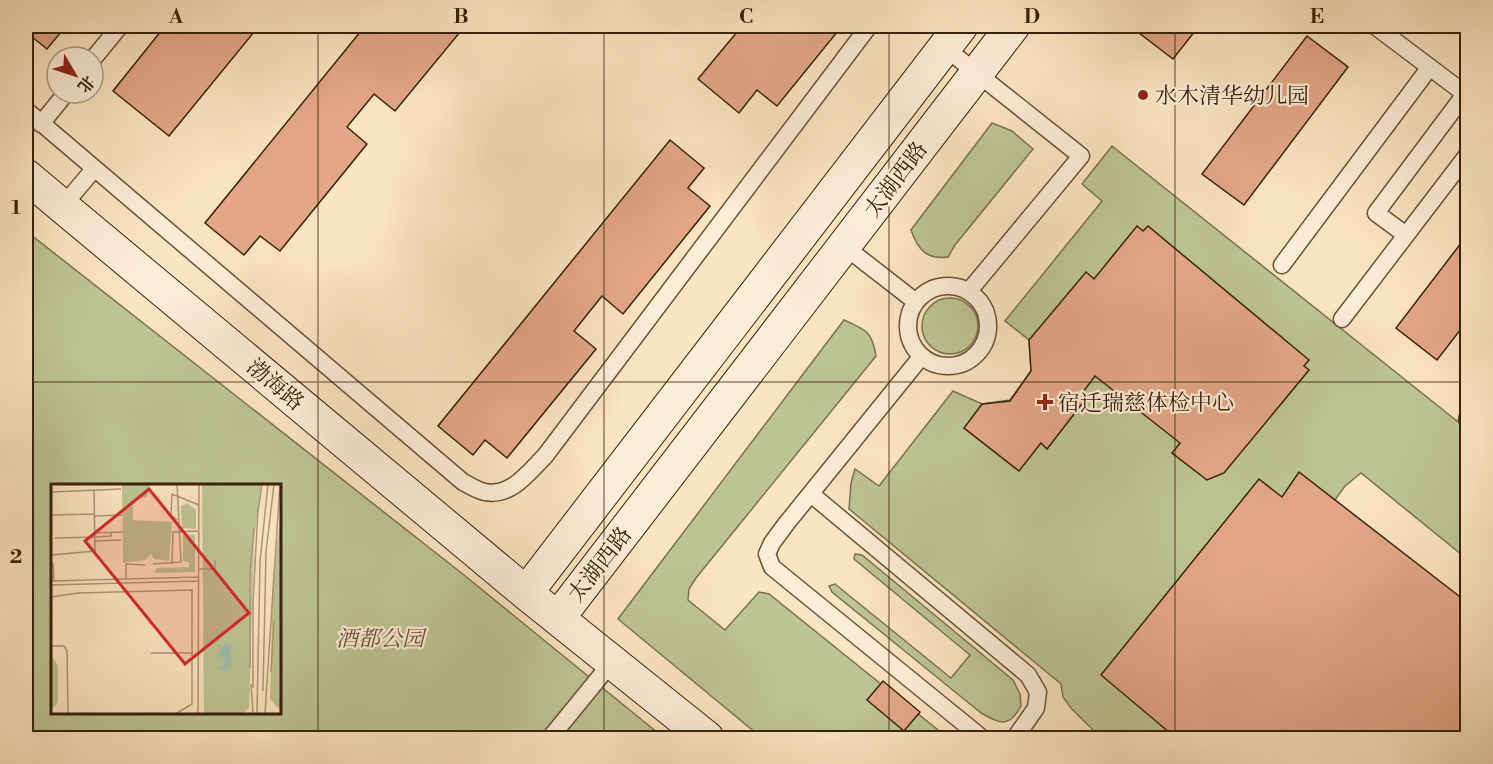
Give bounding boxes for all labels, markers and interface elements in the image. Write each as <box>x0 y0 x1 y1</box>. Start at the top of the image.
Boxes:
text: A <box>168 5 184 30</box>
text: B <box>453 5 469 30</box>
text: C <box>739 5 753 30</box>
text: D <box>1024 5 1040 30</box>
text: E <box>1310 5 1324 30</box>
north arrow <box>45 45 105 105</box>
text: 北 <box>73 71 99 96</box>
place label: 水木清华幼儿园 <box>1155 83 1309 110</box>
marker: 水木清华幼儿园 <box>1136 88 1150 102</box>
street label: 太湖西路 <box>859 137 933 223</box>
text: 1 <box>11 196 21 221</box>
street label: 渤海路 <box>241 354 309 417</box>
place label: 宿迁瑞慈体检中心 <box>1058 390 1234 417</box>
marker: 宿迁瑞慈体检中心 <box>1036 393 1054 411</box>
inset map <box>51 484 280 713</box>
street label: 太湖西路 <box>562 522 638 608</box>
text: 2 <box>10 545 22 570</box>
park label: 酒都公园 <box>336 626 427 653</box>

